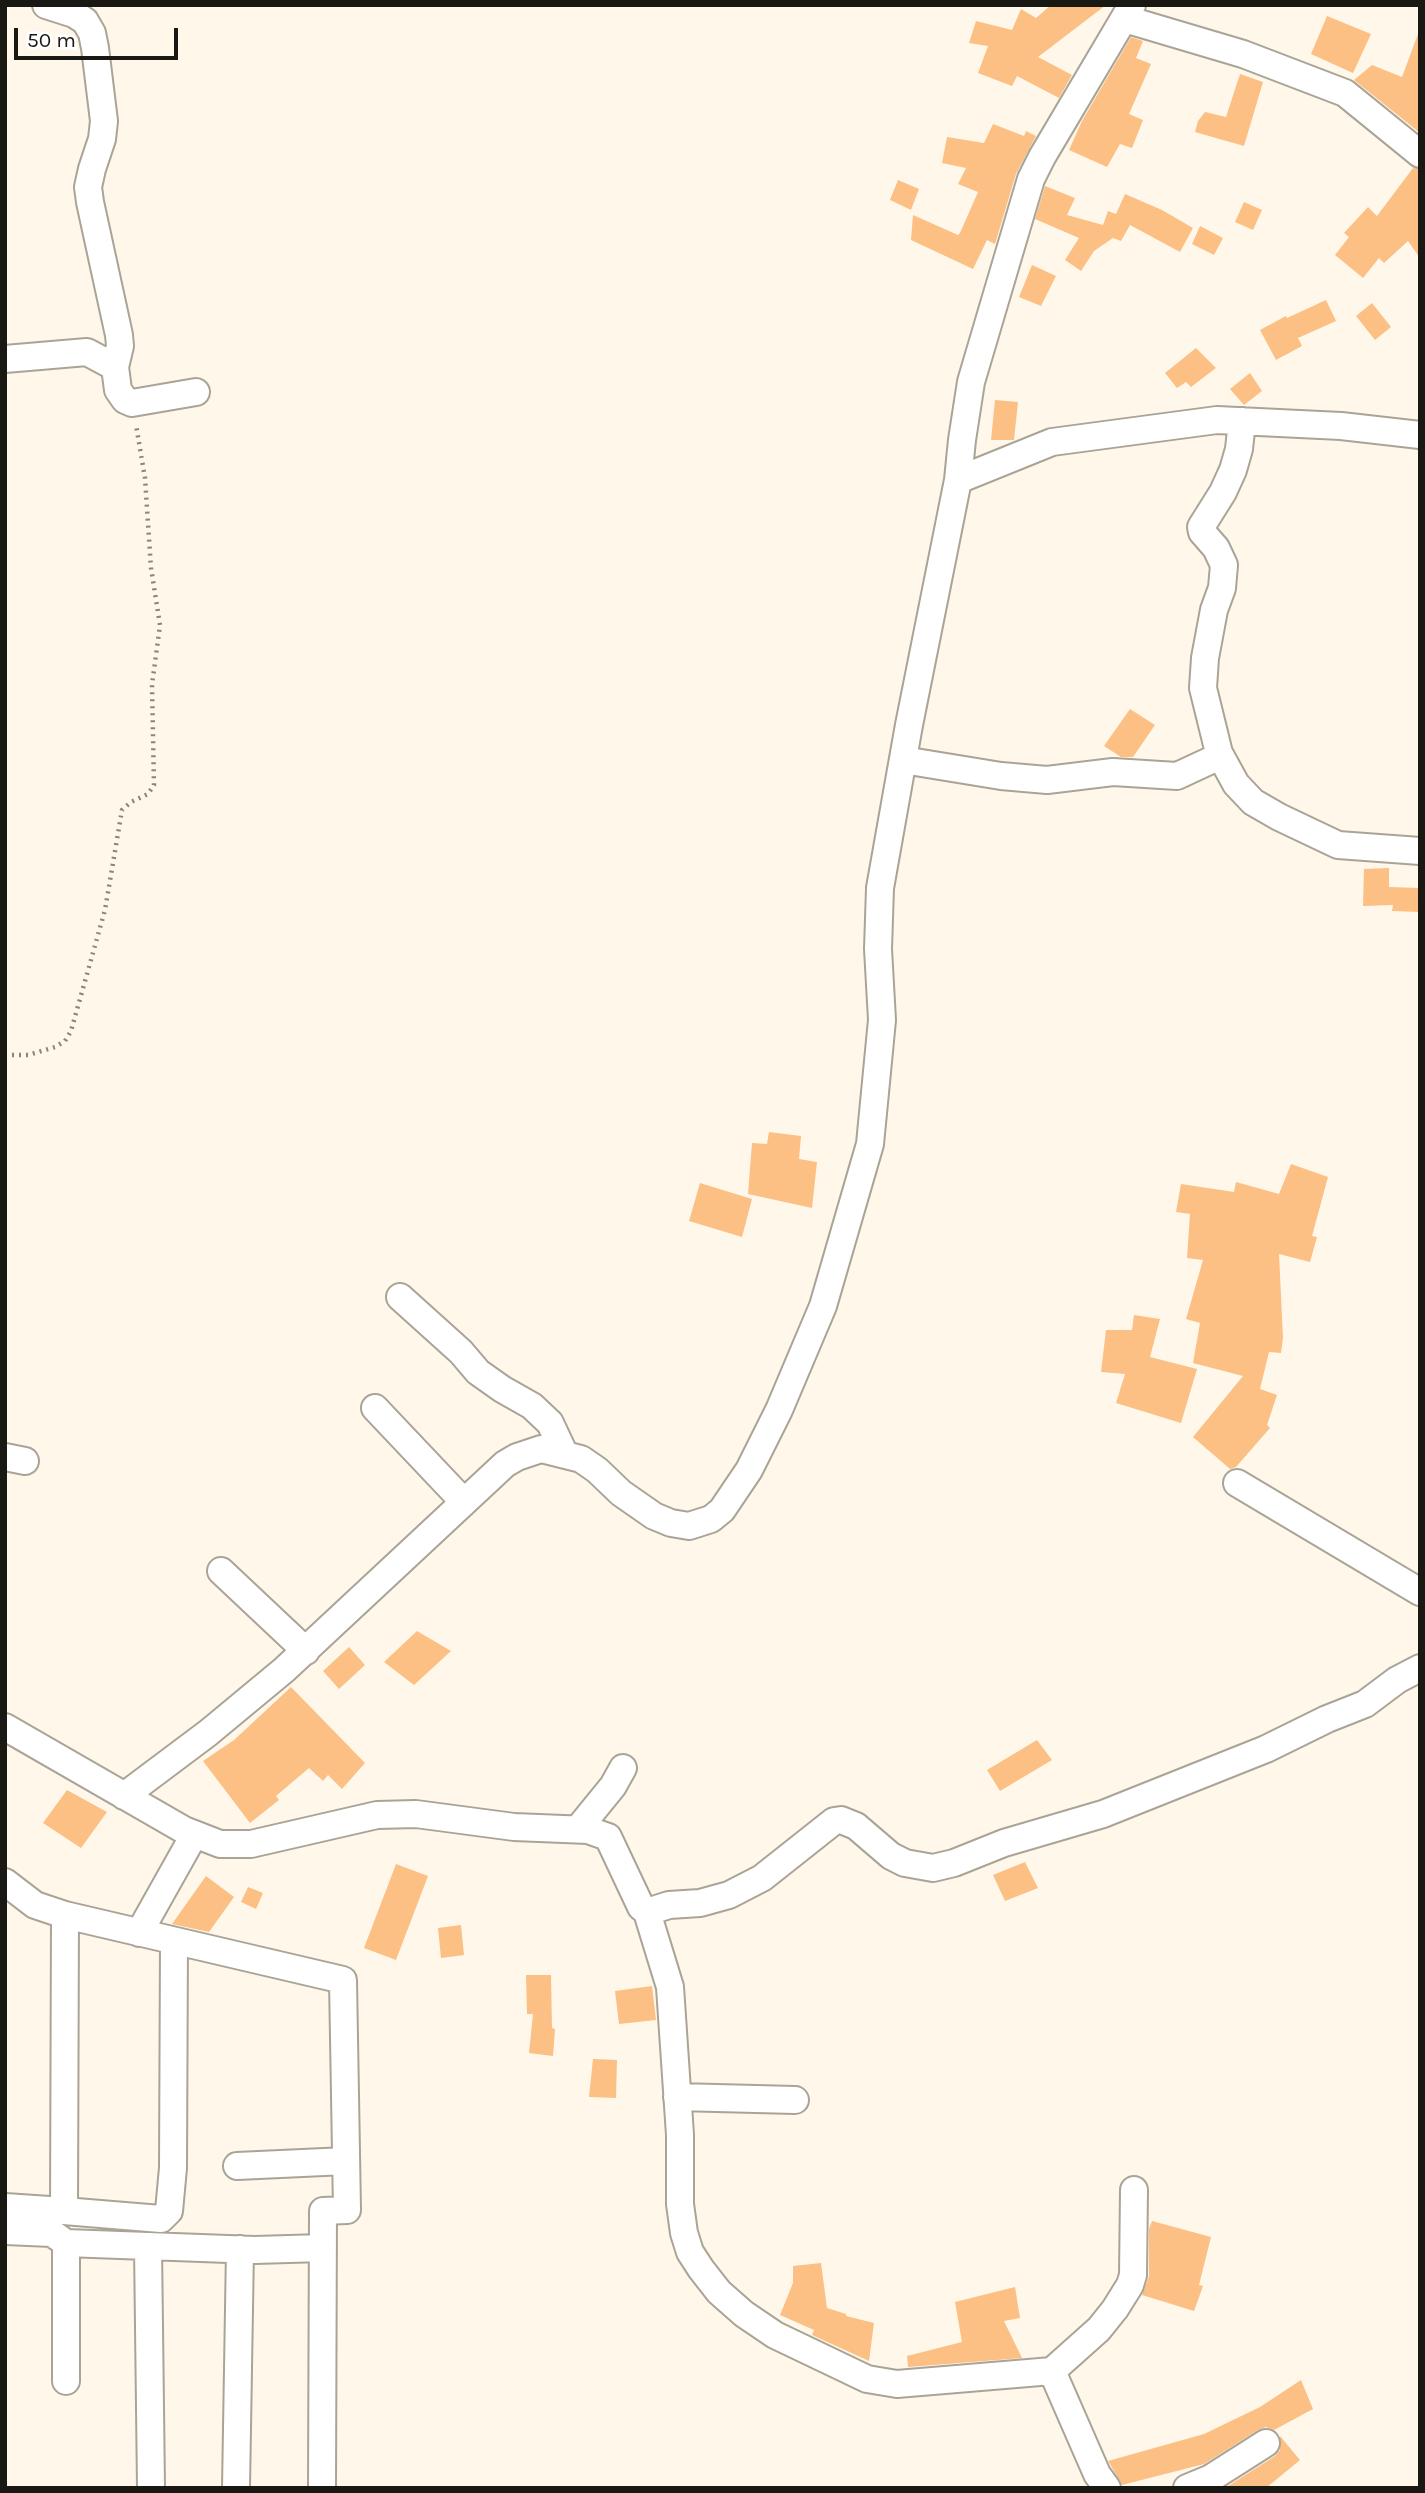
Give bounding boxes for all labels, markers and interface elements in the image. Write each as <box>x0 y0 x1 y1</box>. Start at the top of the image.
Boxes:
scale bar <box>18 14 182 58</box>
text: 50 m <box>27 28 76 52</box>

